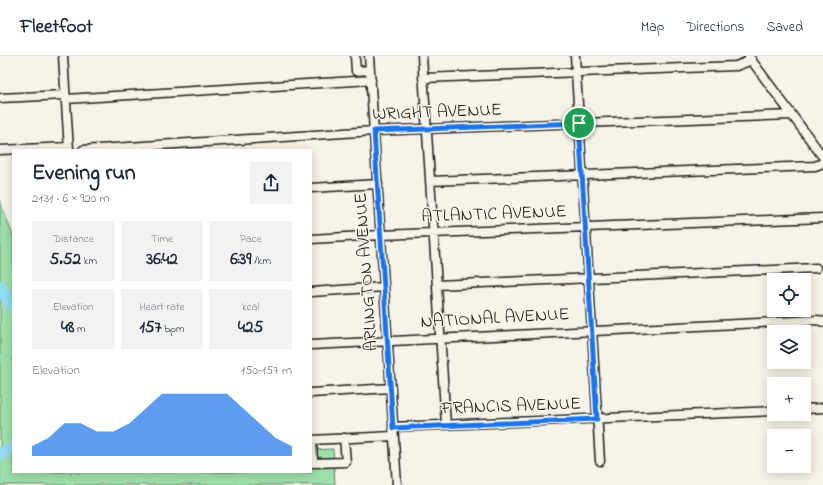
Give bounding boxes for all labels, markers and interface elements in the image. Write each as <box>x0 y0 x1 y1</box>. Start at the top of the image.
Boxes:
text: Fleetfoot <box>20 14 93 41</box>
text: Map <box>641 17 664 38</box>
text: Directions <box>686 17 744 38</box>
text: Saved <box>766 17 803 38</box>
street label: WRIGHT AVENUE <box>372 98 502 128</box>
pin <box>562 106 596 140</box>
icon: arrive <box>568 112 590 134</box>
text: Evening run <box>32 158 136 190</box>
button: share <box>250 162 292 204</box>
text: 21:31 · 6 × 920 m <box>32 189 110 208</box>
street label: ARLINGTON AVENUE <box>348 192 386 352</box>
street label: ATLANTIC AVENUE <box>421 199 567 231</box>
text: Distance <box>53 231 94 247</box>
text: Time <box>151 231 173 247</box>
text: Pace <box>240 231 261 247</box>
text: 5.52 <box>50 247 81 272</box>
text: 36:42 <box>146 247 178 272</box>
text: 6:39 <box>230 247 251 272</box>
text: km <box>81 253 97 269</box>
text: /km <box>251 253 271 269</box>
map controls <box>767 273 811 473</box>
button: locate <box>767 273 811 317</box>
text: Elevation <box>53 299 94 315</box>
text: Heart rate <box>139 299 185 315</box>
text: kcal <box>242 299 259 315</box>
street label: NATIONAL AVENUE <box>420 302 570 336</box>
text: 48 <box>61 315 74 340</box>
text: 157 <box>139 315 162 340</box>
text: 425 <box>238 315 263 340</box>
text: m <box>74 321 86 337</box>
text: bpm <box>162 321 185 337</box>
button: layers <box>767 325 811 369</box>
text: Elevation <box>32 361 80 380</box>
text: 150–157 m <box>241 361 292 380</box>
button: + <box>767 377 811 421</box>
street label: FRANCIS AVENUE <box>440 392 581 422</box>
button: − <box>767 429 811 473</box>

